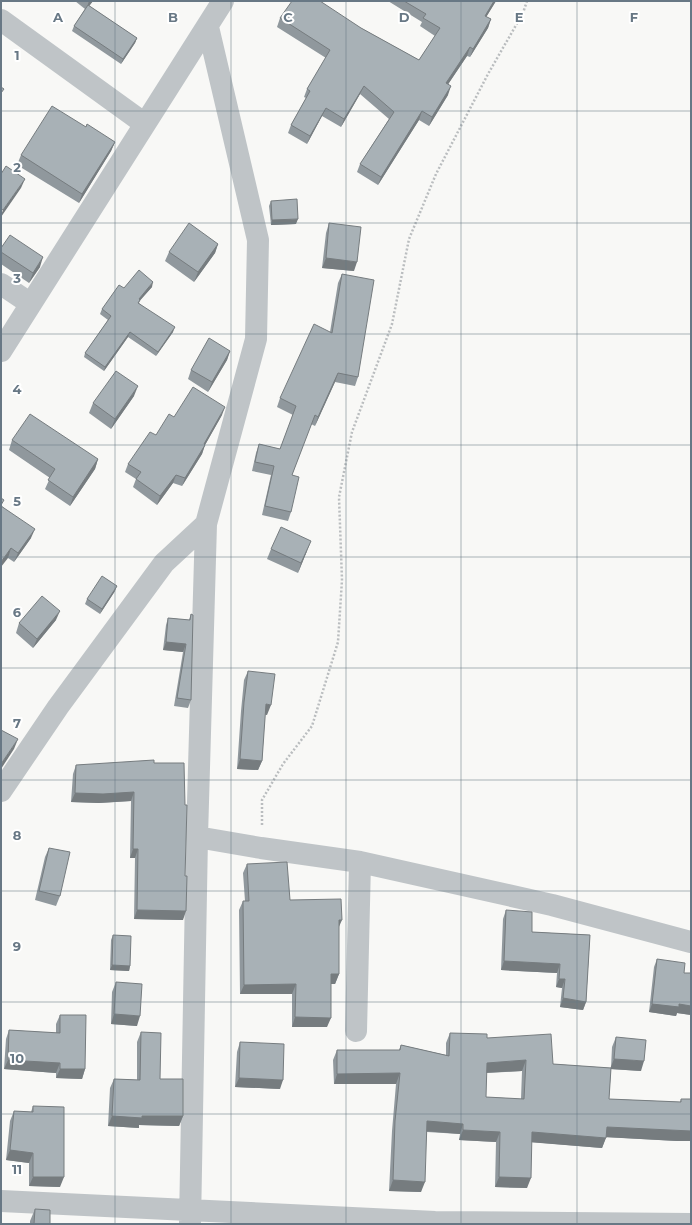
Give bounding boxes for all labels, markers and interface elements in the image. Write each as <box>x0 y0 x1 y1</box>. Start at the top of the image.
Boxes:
text: A <box>52 9 64 25</box>
text: B <box>168 9 178 25</box>
text: C <box>283 9 293 25</box>
text: D <box>399 9 410 25</box>
text: E <box>515 9 524 25</box>
text: F <box>630 9 638 25</box>
text: 1 <box>14 47 20 63</box>
text: 2 <box>13 159 21 175</box>
text: 3 <box>12 270 21 286</box>
text: 4 <box>13 381 22 397</box>
text: 5 <box>13 493 21 509</box>
text: 6 <box>13 604 22 620</box>
text: 7 <box>13 715 21 731</box>
text: 8 <box>13 827 22 843</box>
text: 9 <box>13 938 21 954</box>
text: 10 <box>10 1050 24 1066</box>
text: 11 <box>12 1161 22 1177</box>

